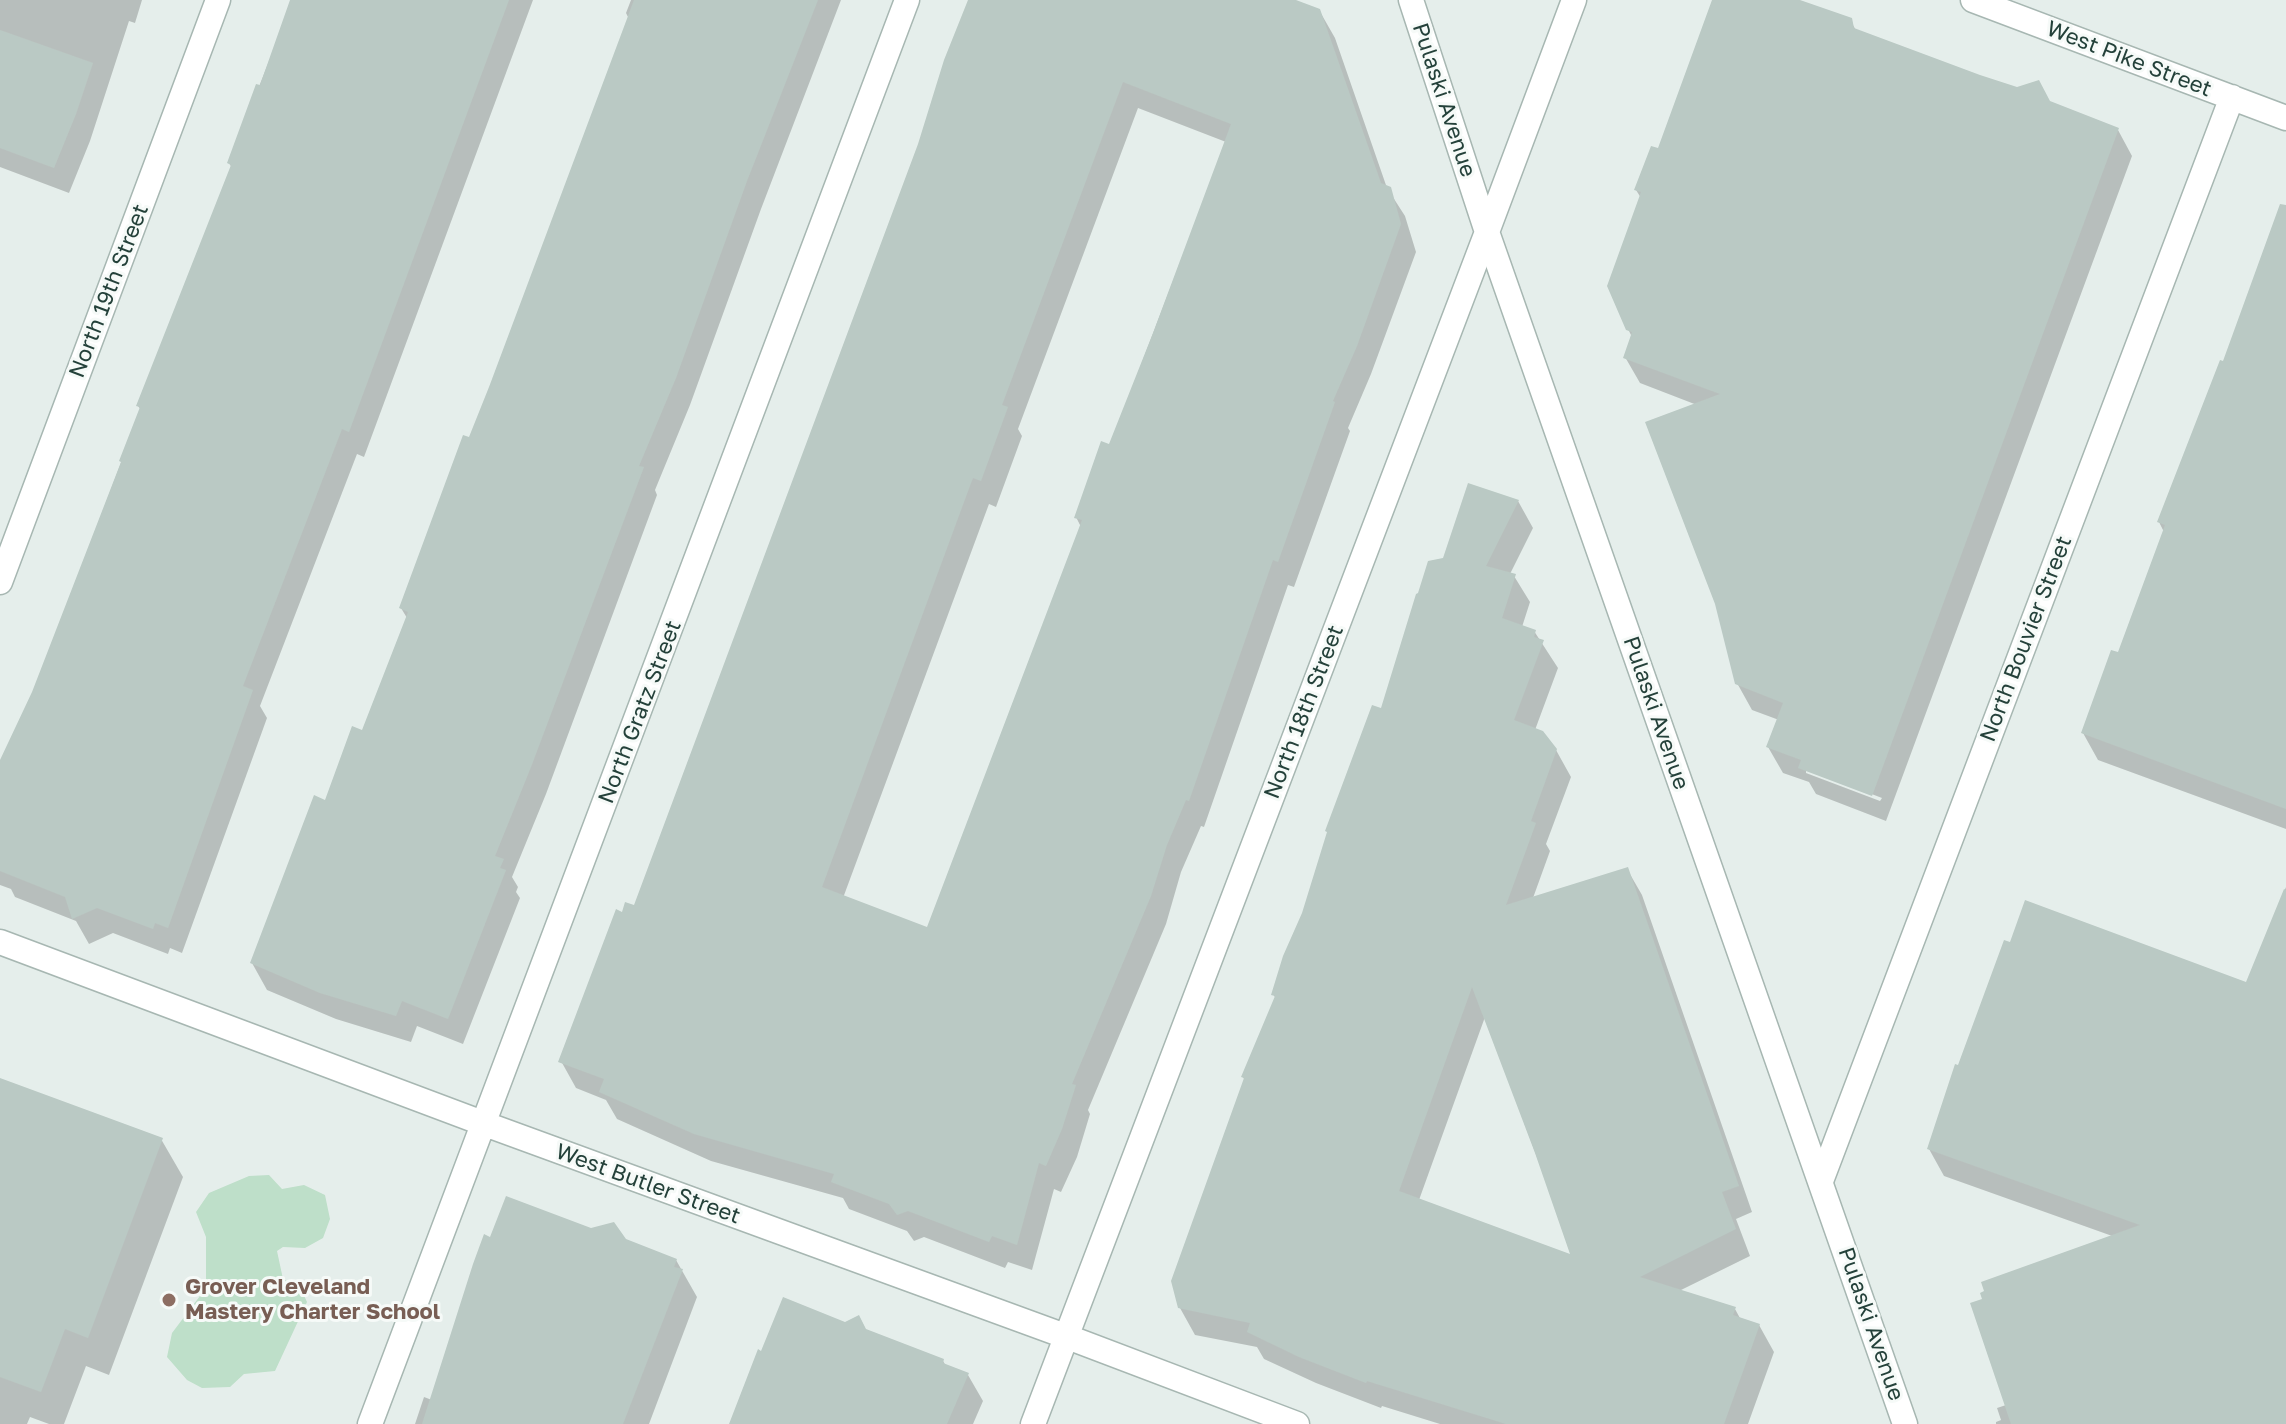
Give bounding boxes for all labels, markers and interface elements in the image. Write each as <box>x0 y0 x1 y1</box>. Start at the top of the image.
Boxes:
street label: West Pike Street <box>2043 15 2215 103</box>
street label: Pulaski Avenue <box>1407 20 1481 180</box>
street label: North 19th Street <box>64 201 154 381</box>
street label: North Bouvier Street <box>1975 532 2077 746</box>
street label: North Gratz Street <box>593 617 687 807</box>
street label: North 18th Street <box>1259 621 1349 803</box>
street label: Pulaski Avenue <box>1617 633 1695 793</box>
street label: West Butler Street <box>552 1138 744 1230</box>
street label: Pulaski Avenue <box>1832 1244 1910 1404</box>
place label: Grover Cleveland Mastery Charter School <box>185 1274 440 1326</box>
marker: Grover Cleveland Mastery Charter School <box>160 1291 178 1309</box>

